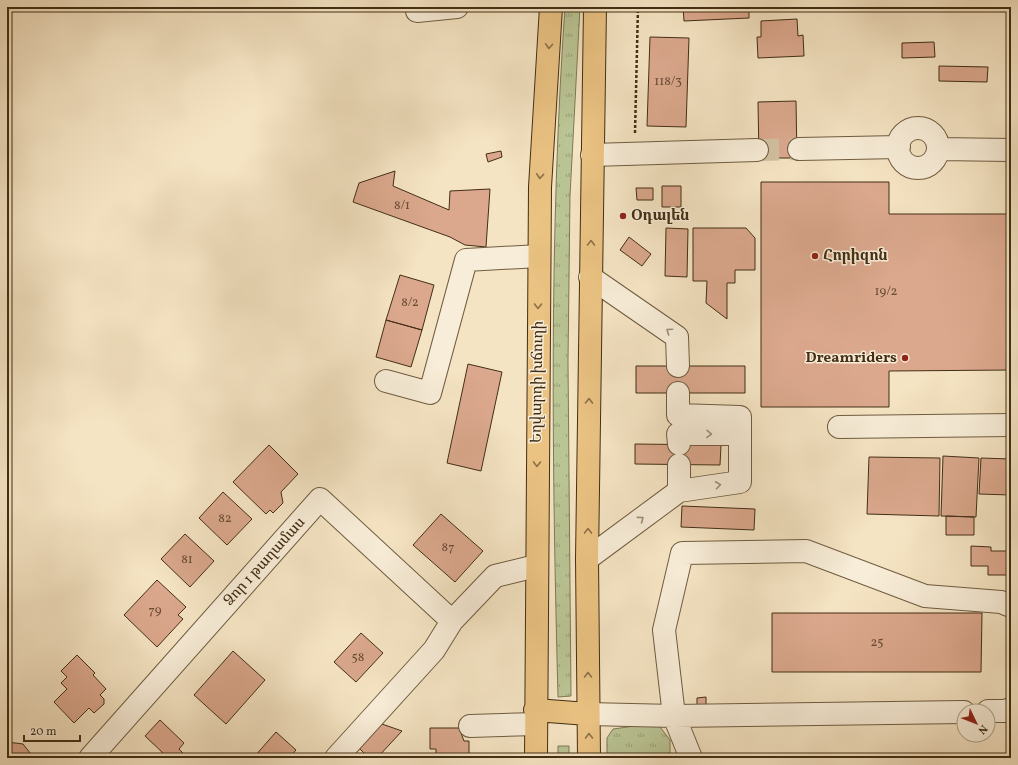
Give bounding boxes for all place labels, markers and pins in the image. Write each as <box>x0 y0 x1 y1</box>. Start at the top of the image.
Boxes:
place label: Օդալեն <box>631 206 689 227</box>
marker: Օդալեն <box>618 211 628 221</box>
place label: Հորիզոն <box>823 246 887 267</box>
marker: Հորիզոն <box>810 251 820 261</box>
place label: Dreamriders <box>805 348 897 369</box>
marker: Dreamriders <box>900 353 910 363</box>

